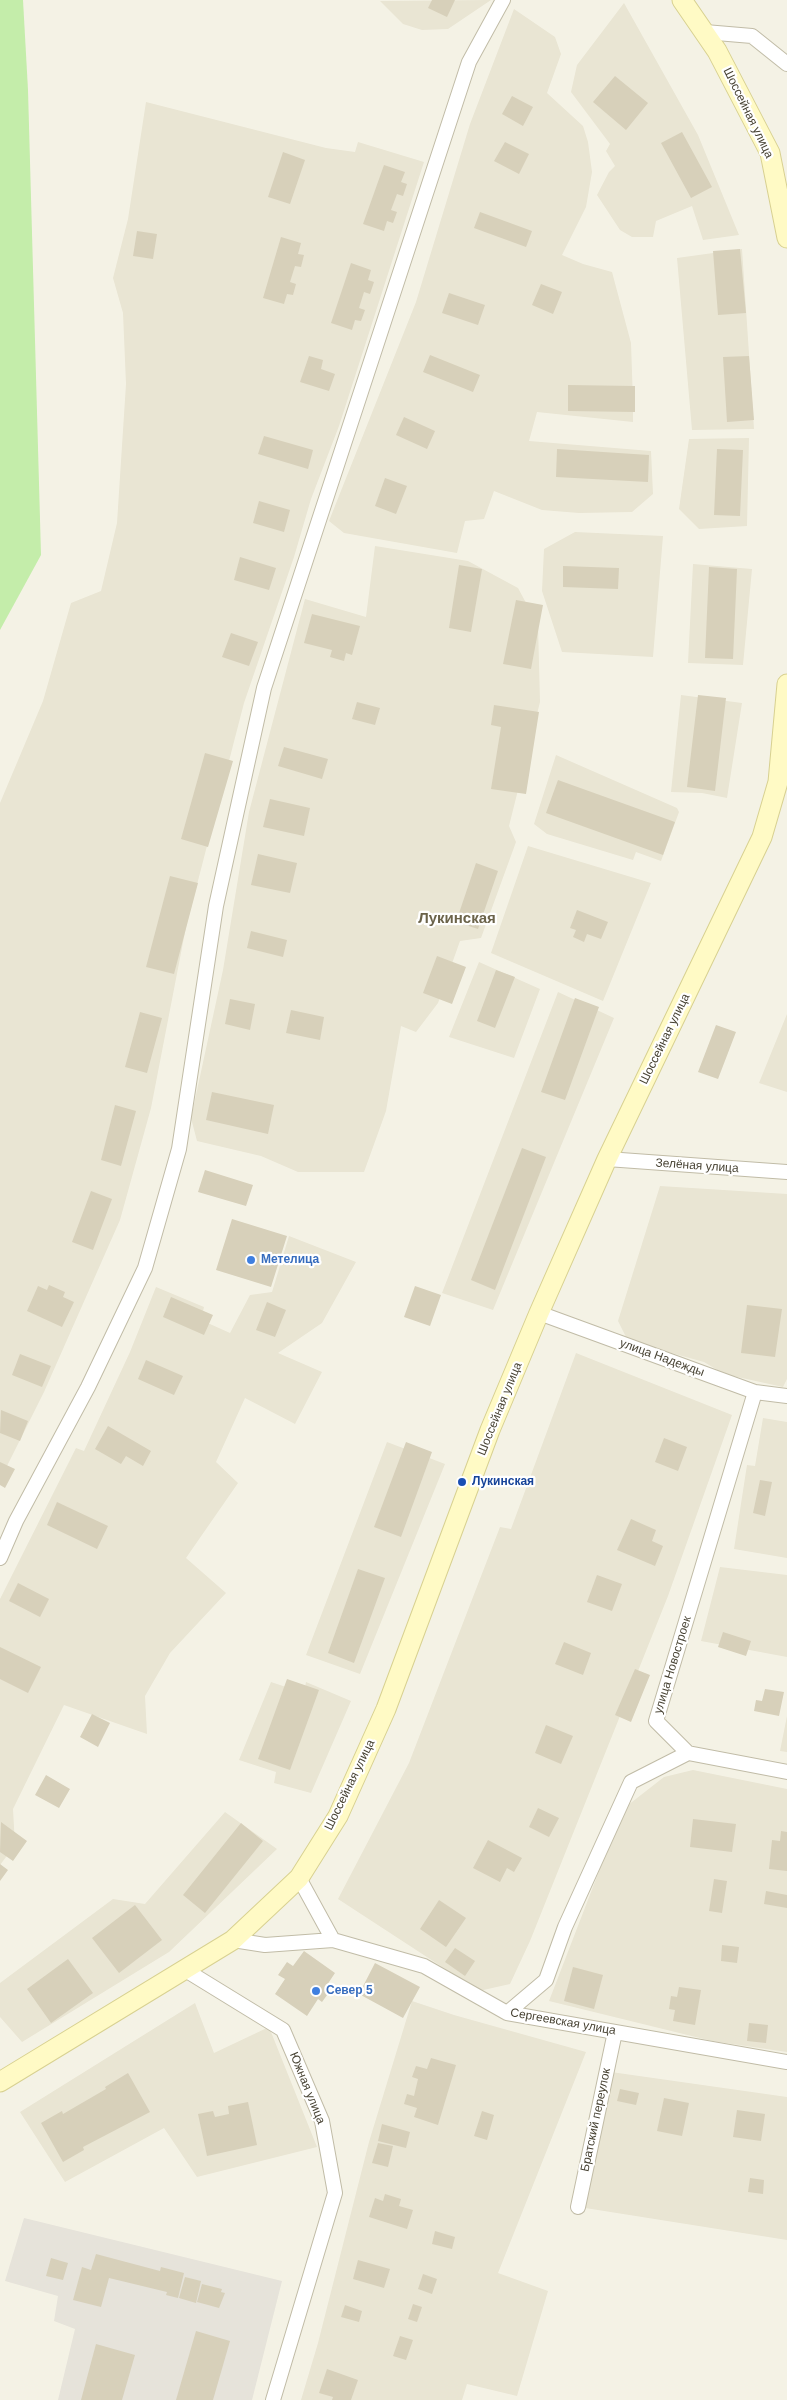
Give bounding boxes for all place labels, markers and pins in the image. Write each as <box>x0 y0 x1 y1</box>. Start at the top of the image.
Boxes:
place label: Метелица <box>261 1253 319 1267</box>
marker: Метелица <box>245 1254 257 1266</box>
place label: Лукинская <box>472 1475 534 1489</box>
marker: Лукинская <box>456 1476 468 1488</box>
place label: Север 5 <box>326 1984 373 1998</box>
marker: Север 5 <box>310 1985 322 1997</box>

